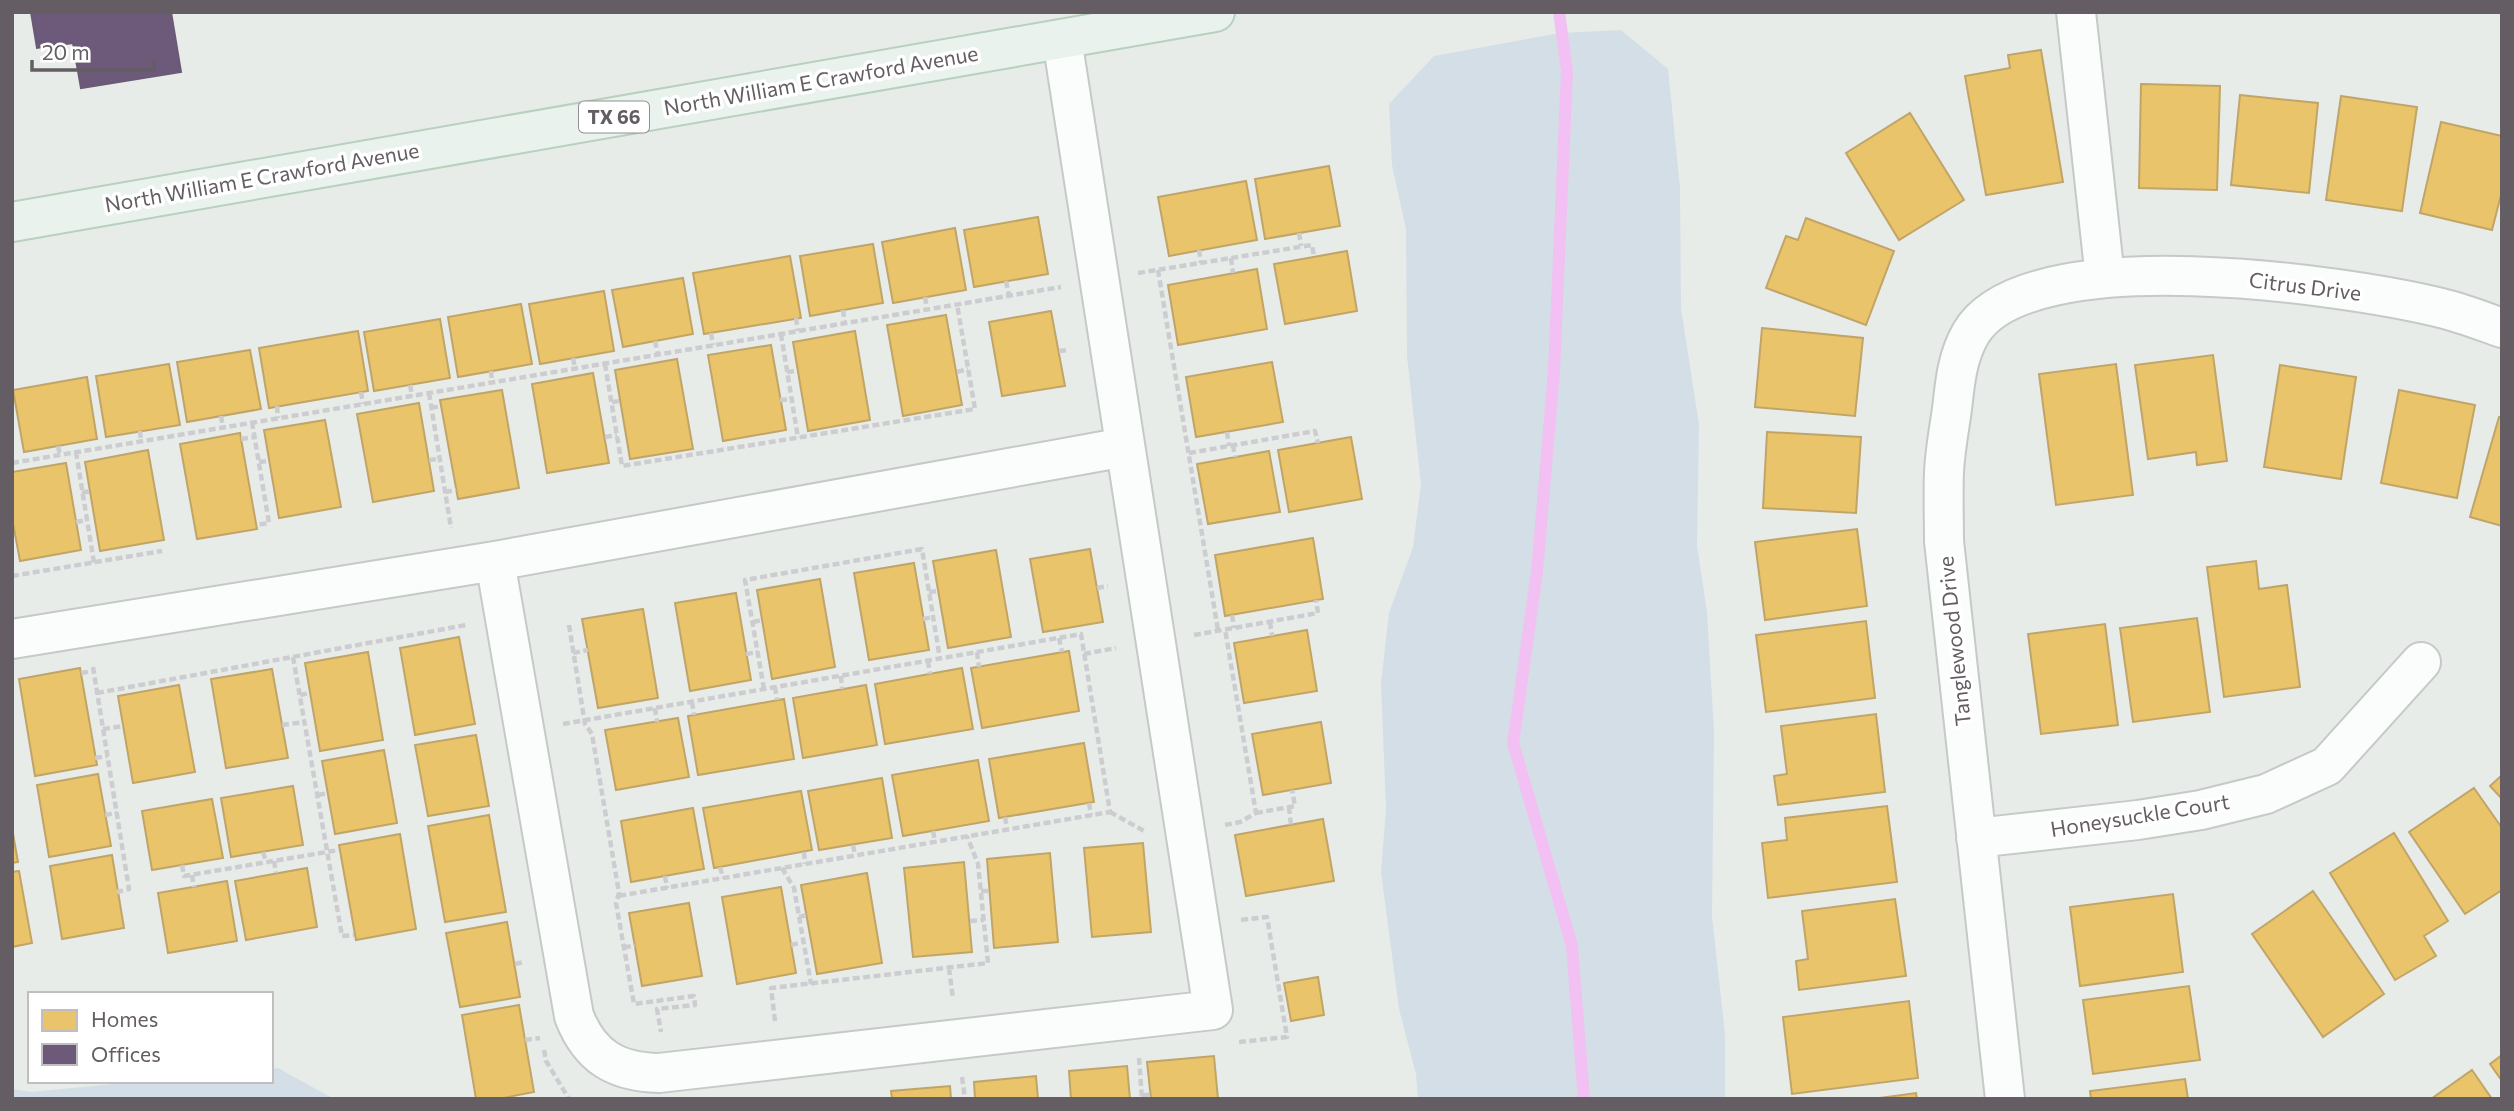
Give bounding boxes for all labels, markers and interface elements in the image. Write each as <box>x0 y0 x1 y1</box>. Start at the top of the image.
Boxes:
scale bar <box>32 28 154 72</box>
text: 20 m <box>42 39 90 64</box>
street label: North William E Crawford Avenue <box>662 40 980 120</box>
road number: TX 66 <box>579 102 649 132</box>
street label: North William E Crawford Avenue <box>103 137 421 217</box>
street label: Citrus Drive <box>2248 266 2363 305</box>
street label: Tanglewood Drive <box>1932 555 1975 727</box>
street label: Honeysuckle Court <box>2048 788 2231 841</box>
legend <box>28 992 273 1083</box>
text: Homes <box>91 1006 158 1031</box>
text: Offices <box>91 1041 161 1066</box>

